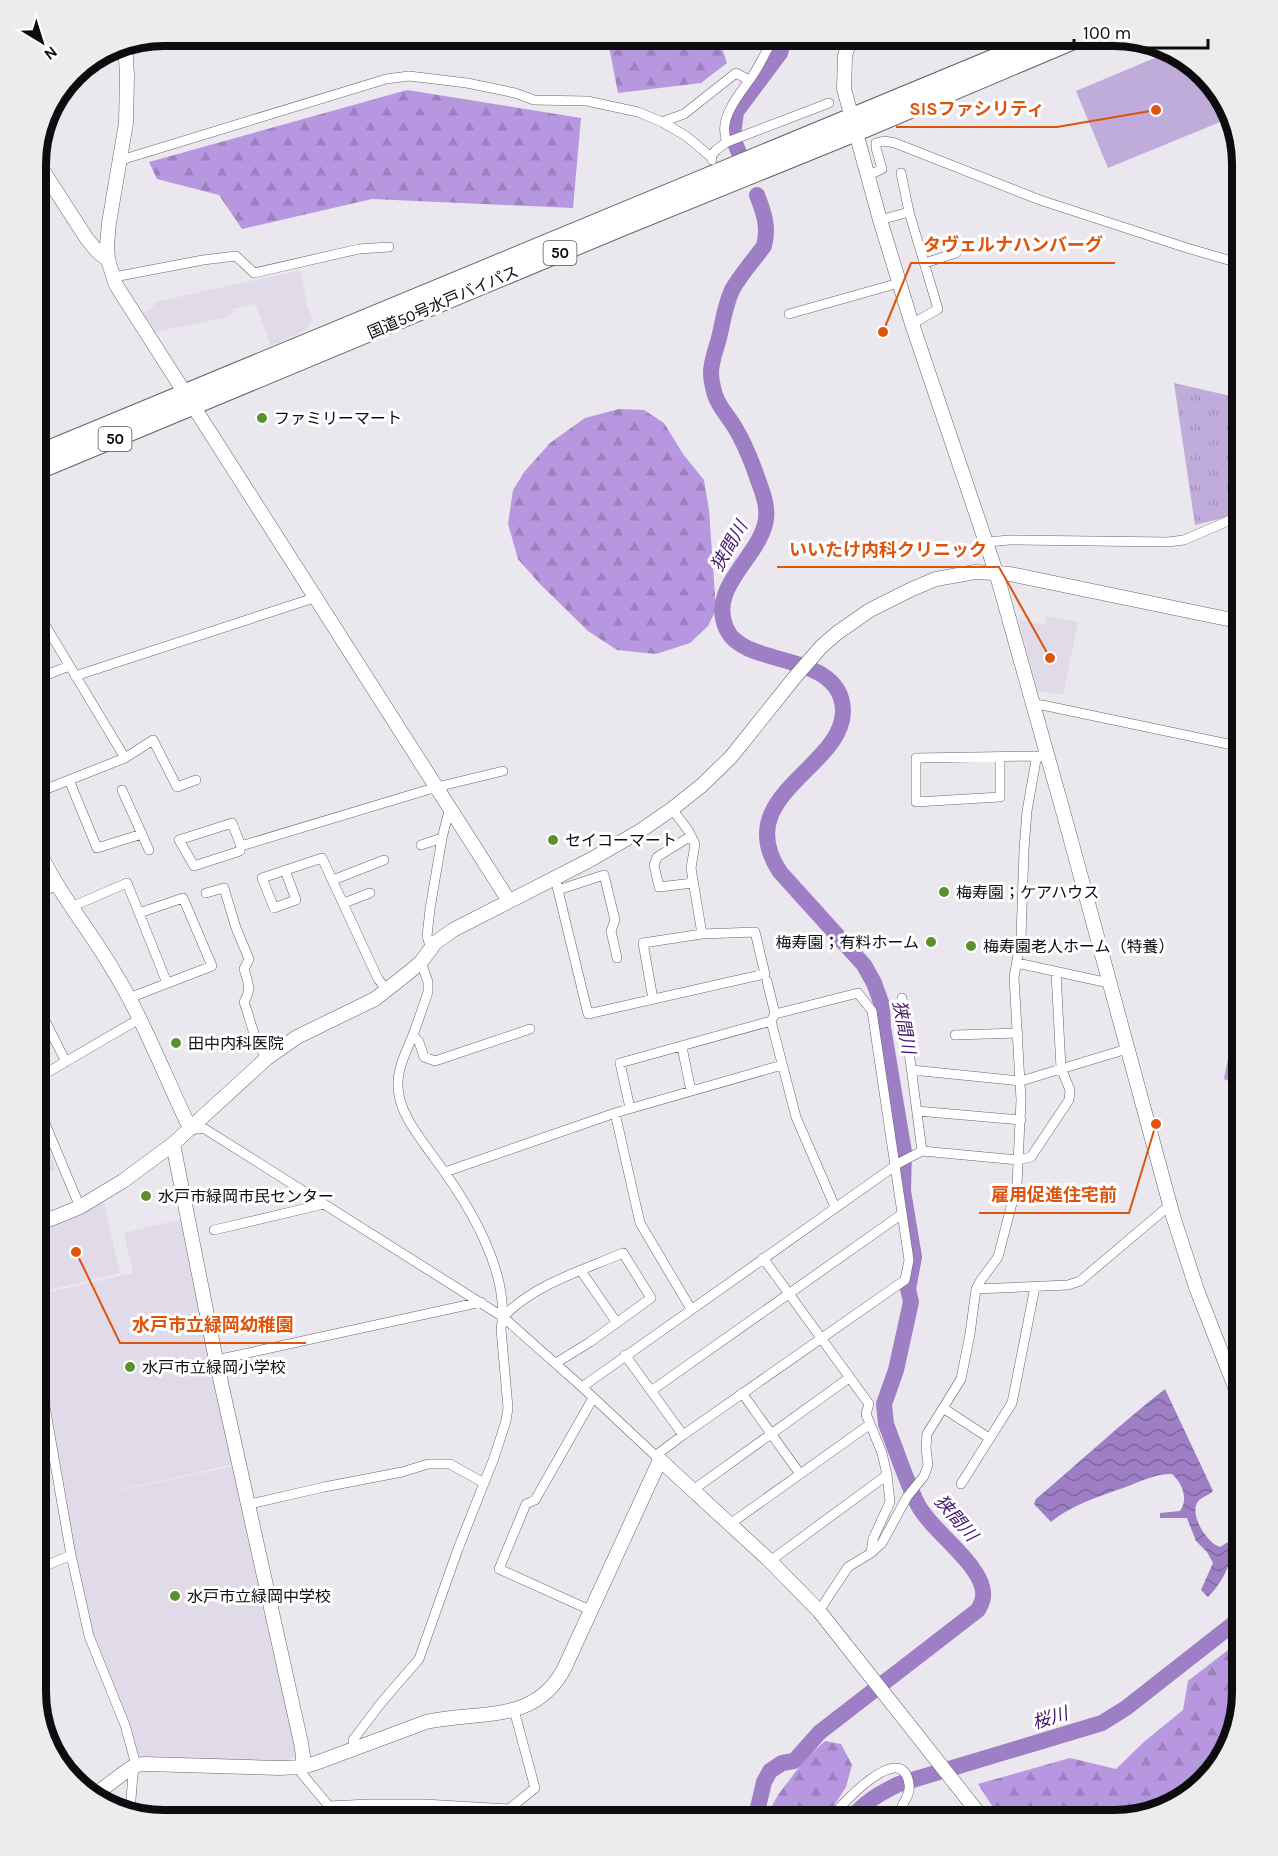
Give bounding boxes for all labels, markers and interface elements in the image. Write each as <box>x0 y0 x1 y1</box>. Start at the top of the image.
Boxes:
north arrow <box>12 12 72 72</box>
scale bar <box>1074 12 1208 50</box>
text: 100 m <box>1083 22 1131 44</box>
text: N <box>41 42 61 64</box>
callout: SISファシリティ <box>896 91 1057 127</box>
text: SISファシリティ <box>909 98 1045 120</box>
callout: タヴェルナハンバーグ <box>911 227 1115 263</box>
text: タヴェルナハンバーグ <box>923 234 1103 256</box>
road number: 50 <box>544 241 576 265</box>
street label: 国道50号水戸バイパス <box>365 262 521 342</box>
place label: ファミリーマート <box>274 409 402 428</box>
marker: ファミリーマート <box>255 411 269 425</box>
road number: 50 <box>98 427 132 451</box>
water label: 狭間川 <box>706 515 753 575</box>
callout: いいたけ内科クリニック <box>777 531 999 567</box>
text: いいたけ内科クリニック <box>789 539 987 561</box>
place label: セイコーマート <box>565 831 677 850</box>
marker: セイコーマート <box>546 833 560 847</box>
place label: 梅寿園；ケアハウス <box>956 883 1099 902</box>
marker: 梅寿園；ケアハウス <box>937 885 951 899</box>
place label: 梅寿園；有料ホーム <box>775 933 919 952</box>
marker: 梅寿園；有料ホーム <box>924 935 938 949</box>
place label: 梅寿園老人ホーム（特養） <box>983 937 1175 956</box>
marker: 梅寿園老人ホーム（特養） <box>964 939 978 953</box>
water label: 狭間川 <box>888 998 920 1058</box>
place label: 田中内科医院 <box>188 1034 284 1053</box>
marker: 田中内科医院 <box>169 1036 183 1050</box>
callout: 雇用促進住宅前 <box>979 1177 1129 1213</box>
text: 雇用促進住宅前 <box>991 1184 1117 1206</box>
place label: 水戸市緑岡市民センター <box>158 1187 334 1206</box>
marker: 水戸市緑岡市民センター <box>139 1189 153 1203</box>
callout: 水戸市立緑岡幼稚園 <box>120 1307 306 1343</box>
text: 水戸市立緑岡幼稚園 <box>132 1314 294 1336</box>
place label: 水戸市立緑岡小学校 <box>142 1358 286 1377</box>
marker: 水戸市立緑岡小学校 <box>123 1360 137 1374</box>
water label: 狭間川 <box>930 1490 983 1547</box>
place label: 水戸市立緑岡中学校 <box>187 1587 331 1606</box>
marker: 水戸市立緑岡中学校 <box>168 1589 182 1603</box>
water label: 桜川 <box>1030 1702 1072 1734</box>

